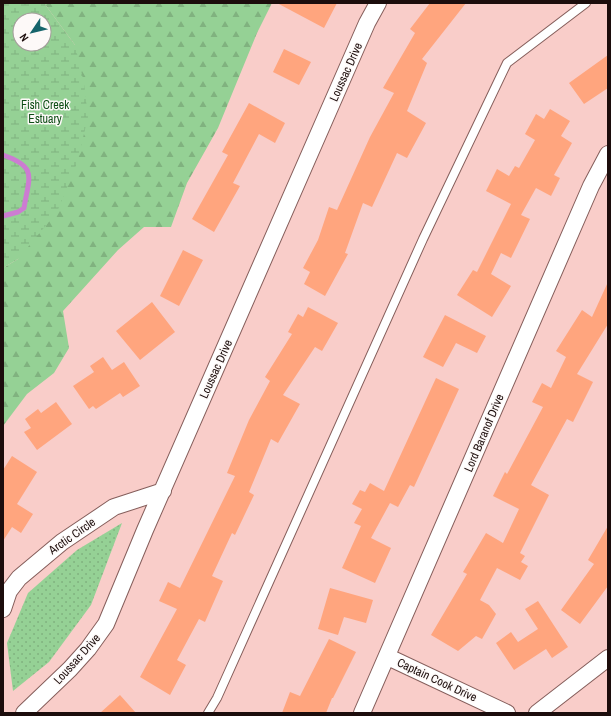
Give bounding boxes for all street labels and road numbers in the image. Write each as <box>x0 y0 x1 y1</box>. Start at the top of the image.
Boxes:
street label: Loussac Drive <box>326 40 366 104</box>
street label: Loussac Drive <box>196 337 236 401</box>
street label: Lord Baranof Drive <box>460 392 508 474</box>
street label: Arctic Circle <box>45 514 99 558</box>
street label: Loussac Drive <box>50 630 104 688</box>
street label: Captain Cook Drive <box>394 654 480 706</box>

